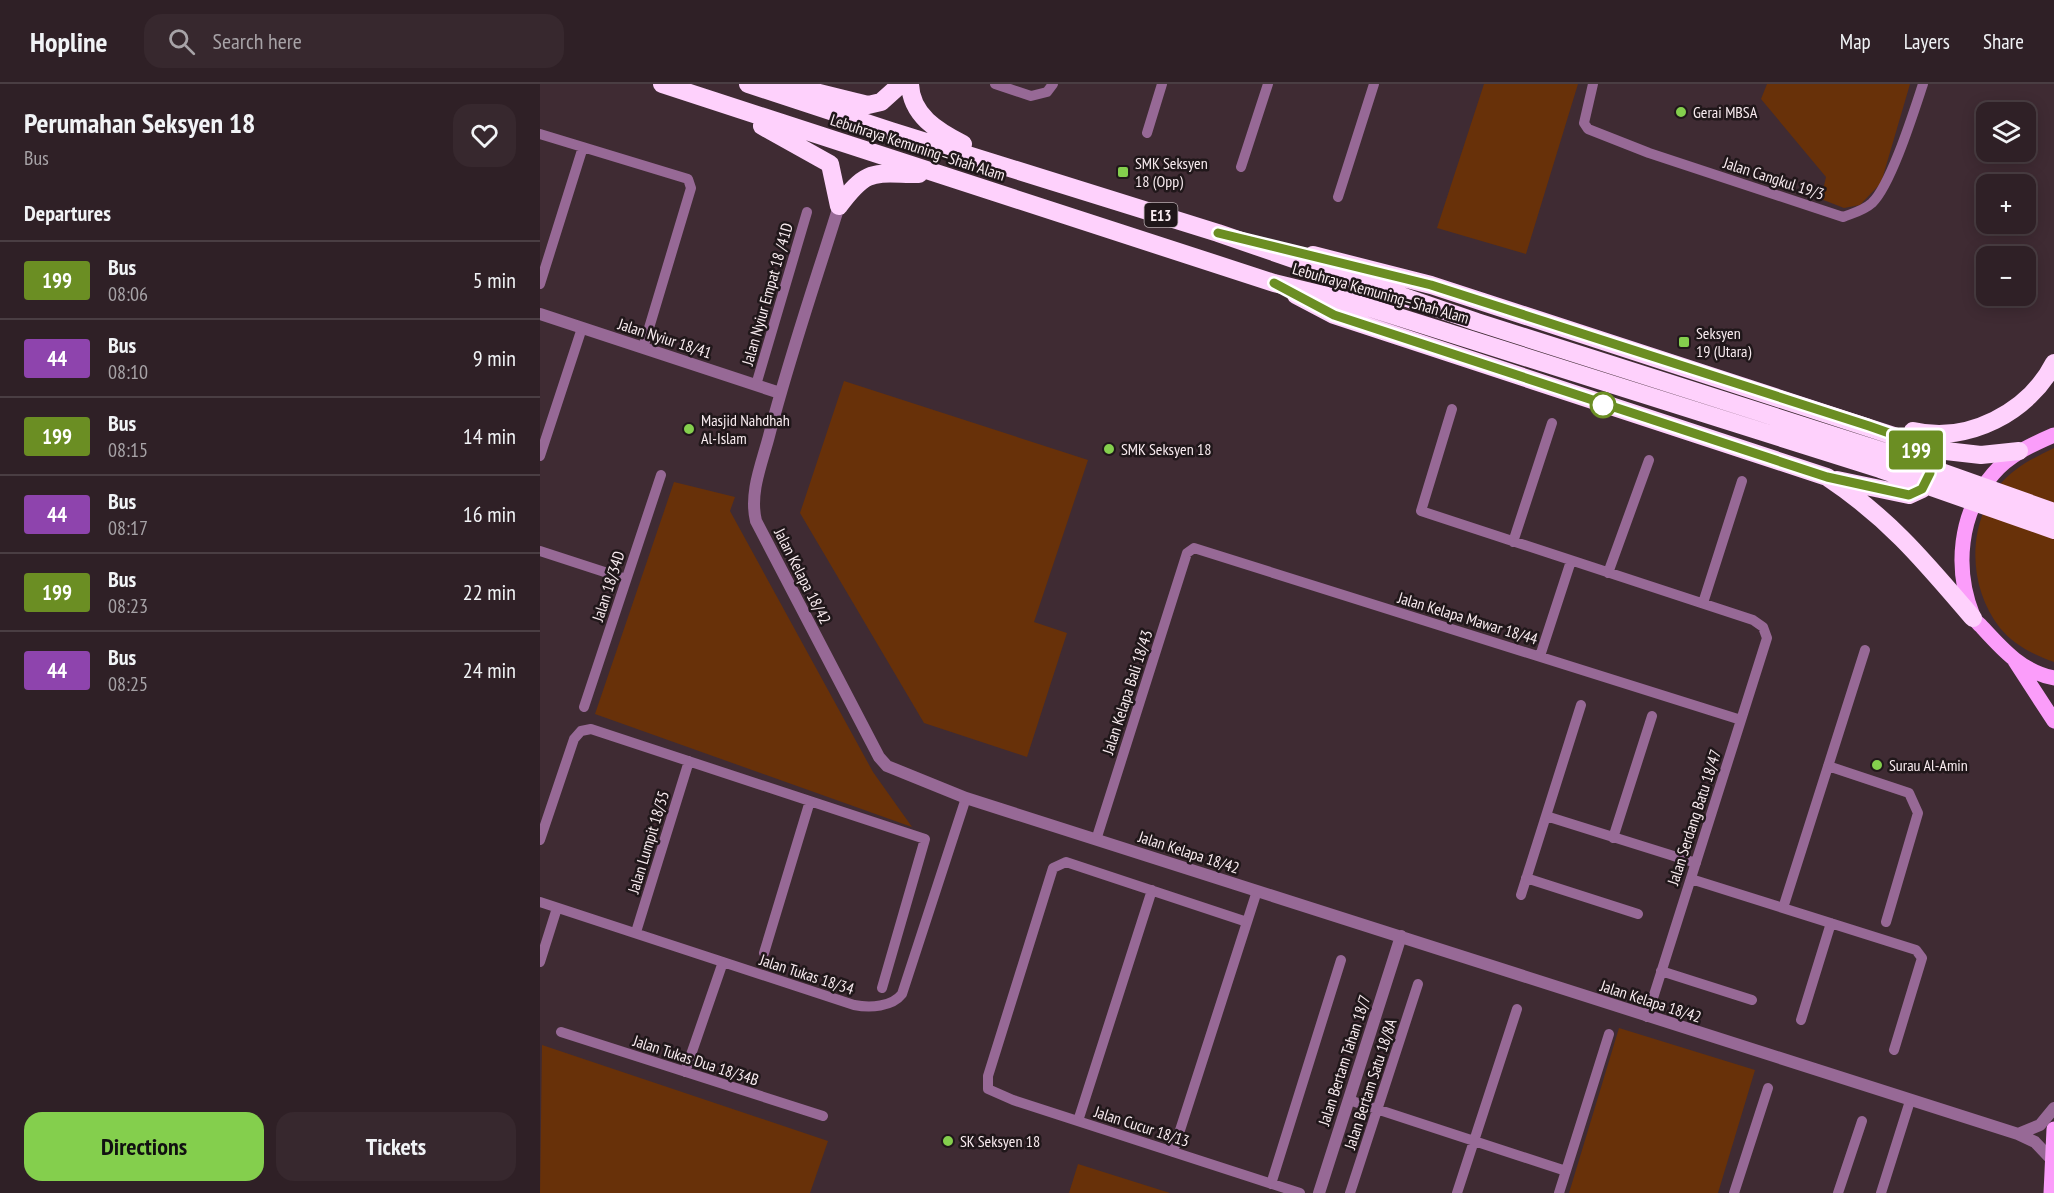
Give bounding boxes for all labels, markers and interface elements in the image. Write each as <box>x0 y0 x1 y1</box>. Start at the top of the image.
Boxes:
search box <box>144 14 564 68</box>
text: Hopline <box>30 23 108 60</box>
icon: search <box>165 25 198 58</box>
text: Search here <box>213 27 302 55</box>
text: Map <box>1840 28 1871 55</box>
text: Layers <box>1904 28 1950 55</box>
text: Share <box>1983 28 2024 55</box>
place label: Gerai MBSA <box>1693 102 1758 122</box>
map controls <box>1976 102 2036 306</box>
button: layers <box>1976 102 2036 162</box>
text: Perumahan Seksyen 18 <box>24 104 255 141</box>
button: heart <box>453 104 516 167</box>
marker: Gerai MBSA <box>1674 105 1688 119</box>
street label: Lebuhraya Kemuning–Shah Alam <box>828 109 1008 185</box>
text: Bus <box>24 145 49 171</box>
street label: Jalan Cangkul 19/3 <box>1720 152 1827 204</box>
place label: SMK Seksyen 18 (Opp) <box>1135 153 1208 191</box>
marker: SMK Seksyen 18 (Opp) <box>1116 165 1130 179</box>
button: + <box>1976 174 2036 234</box>
text: Departures <box>24 199 111 227</box>
road number: E13 <box>1144 203 1178 227</box>
street label: Jalan Nyiur Empat 18 /41D <box>737 220 797 369</box>
button: − <box>1976 246 2036 306</box>
text: Bus <box>108 253 136 281</box>
street label: Lebuhraya Kemuning–Shah Alam <box>1290 258 1472 328</box>
text: 5 min <box>473 266 516 294</box>
text: 199 <box>42 267 72 294</box>
text: 08:06 <box>108 281 148 307</box>
street label: Jalan Nyiur 18/41 <box>615 313 714 363</box>
place label: Seksyen 19 (Utara) <box>1696 323 1751 361</box>
text: Bus <box>108 331 136 359</box>
marker: Seksyen 19 (Utara) <box>1677 335 1691 349</box>
text: 9 min <box>473 344 516 372</box>
text: 44 <box>47 345 67 372</box>
text: 08:10 <box>108 359 148 385</box>
unlabelled marker <box>1590 392 1616 418</box>
text: Bus <box>108 409 136 437</box>
place label: Masjid Nahdhah Al-Islam <box>701 410 790 448</box>
text: 14 min <box>463 422 516 450</box>
marker: Masjid Nahdhah Al-Islam <box>682 422 696 436</box>
text: 199 <box>42 423 72 450</box>
line badge: 199 <box>1882 430 1950 470</box>
text: 08:15 <box>108 437 148 463</box>
text: 199 <box>1901 437 1931 464</box>
place label: SMK Seksyen 18 <box>1121 439 1211 459</box>
marker: SMK Seksyen 18 <box>1102 442 1116 456</box>
text: Bus <box>108 487 136 515</box>
text: 16 min <box>463 500 516 528</box>
text: 44 <box>47 501 67 528</box>
text: 08:17 <box>108 515 148 541</box>
street label: Jalan Kelapa 18/42 <box>770 524 836 627</box>
street label: Jalan 18/34D <box>587 548 629 625</box>
text: Bus <box>108 565 136 593</box>
text: 22 min <box>463 578 516 606</box>
text: 199 <box>42 579 72 606</box>
street label: Jalan Kelapa Mawar 18/44 <box>1395 587 1540 649</box>
text: 08:23 <box>108 593 148 619</box>
street label: Jalan Kelapa Bali 18/43 <box>1097 627 1157 758</box>
text: Bus <box>108 643 136 671</box>
text: 24 min <box>463 656 516 684</box>
text: 44 <box>47 657 67 684</box>
text: 08:25 <box>108 671 148 697</box>
street label: Jalan Serdang Batu 18/47 <box>1662 747 1725 888</box>
place label: Surau Al-Amin <box>1889 755 1968 775</box>
marker: Surau Al-Amin <box>1870 758 1884 772</box>
street label: Jalan Lumpit 18/35 <box>623 788 673 897</box>
street label: Jalan Kelapa 18/42 <box>1135 826 1242 878</box>
street label: Jalan Tukas 18/34 <box>756 949 857 999</box>
street label: Jalan Kelapa 18/42 <box>1597 975 1704 1027</box>
street label: Jalan Bertam Tahan 18/7 <box>1313 992 1375 1129</box>
street label: Jalan Bertam Satu 18/8A <box>1339 1016 1401 1153</box>
street label: Jalan Tukas Dua 18/34B <box>630 1030 761 1090</box>
street label: Jalan Cucur 18/13 <box>1091 1101 1192 1151</box>
button: Directions <box>24 1112 264 1181</box>
button: Tickets <box>276 1112 516 1181</box>
place label: SK Seksyen 18 <box>960 1131 1040 1151</box>
marker: SK Seksyen 18 <box>941 1134 955 1148</box>

